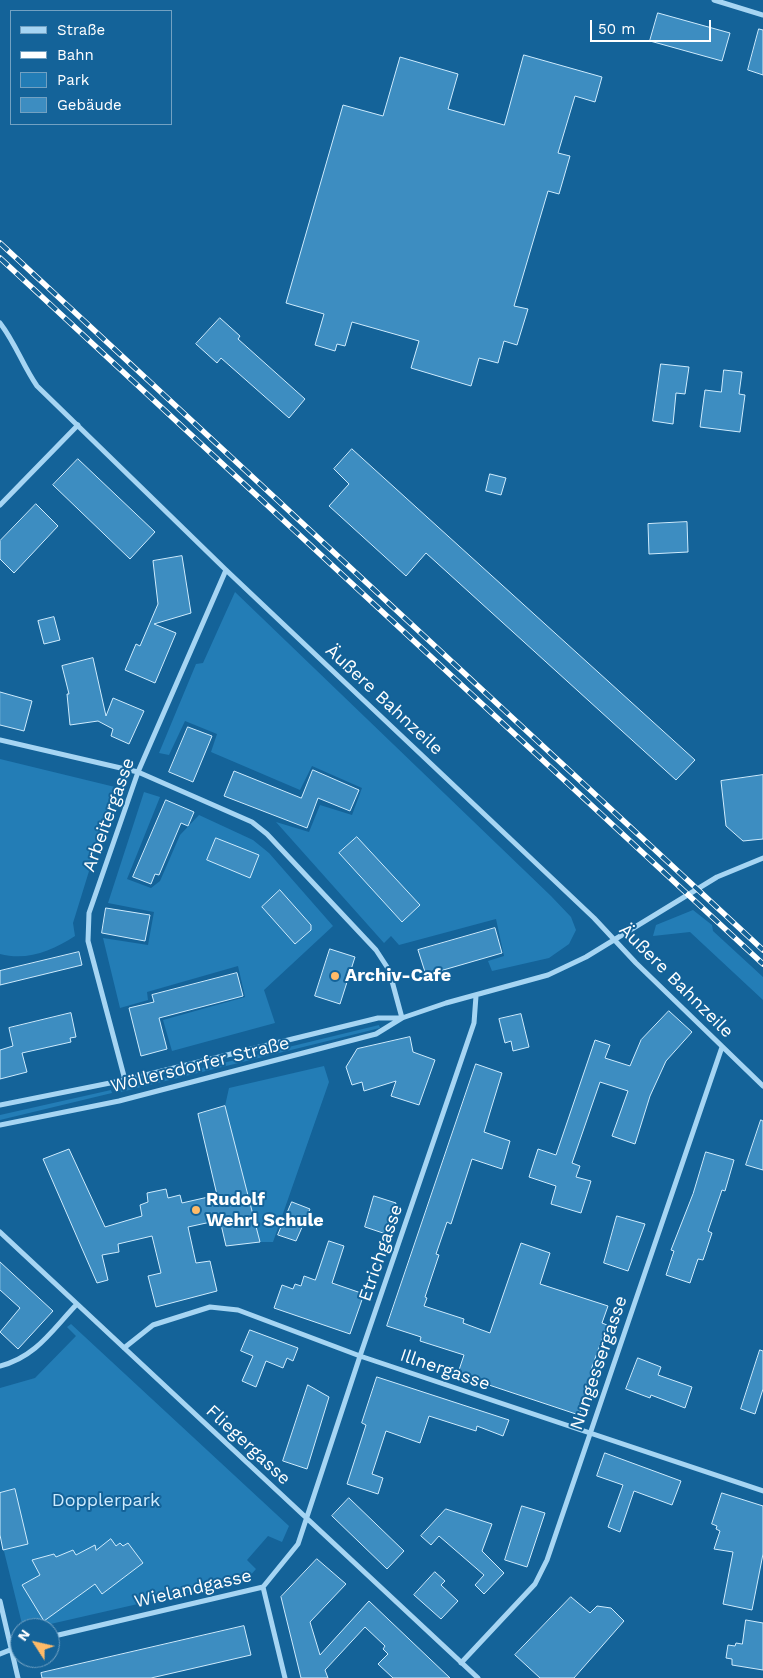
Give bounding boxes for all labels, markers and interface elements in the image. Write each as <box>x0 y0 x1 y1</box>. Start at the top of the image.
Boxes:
legend <box>10 10 172 125</box>
scale bar <box>593 10 714 42</box>
text: 50 m <box>598 20 635 38</box>
text: Straße <box>57 21 105 39</box>
text: Bahn <box>57 46 94 64</box>
text: Park <box>57 71 89 89</box>
text: Gebäude <box>57 96 122 114</box>
street label: Äußere Bahnzeile <box>321 640 447 760</box>
street label: Arbeitergasse <box>78 755 140 875</box>
street label: Äußere Bahnzeile <box>614 919 738 1043</box>
place label: Archiv-Cafe <box>345 965 451 987</box>
marker: Archiv-Cafe <box>329 970 341 982</box>
street label: Wöllersdorfer Straße <box>108 1032 292 1098</box>
place label: Rudolf Wehrl Schule <box>206 1189 324 1232</box>
street label: Etrichgasse <box>354 1202 408 1304</box>
marker: Rudolf Wehrl Schule <box>190 1204 202 1216</box>
street label: Nungessergasse <box>566 1293 632 1433</box>
street label: Illnergasse <box>397 1345 493 1395</box>
street label: Fliegergasse <box>201 1400 295 1490</box>
park label: Dopplerpark <box>52 1490 160 1512</box>
street label: Wielandgasse <box>132 1565 254 1613</box>
north arrow <box>10 1618 60 1668</box>
text: N <box>14 1626 33 1644</box>

